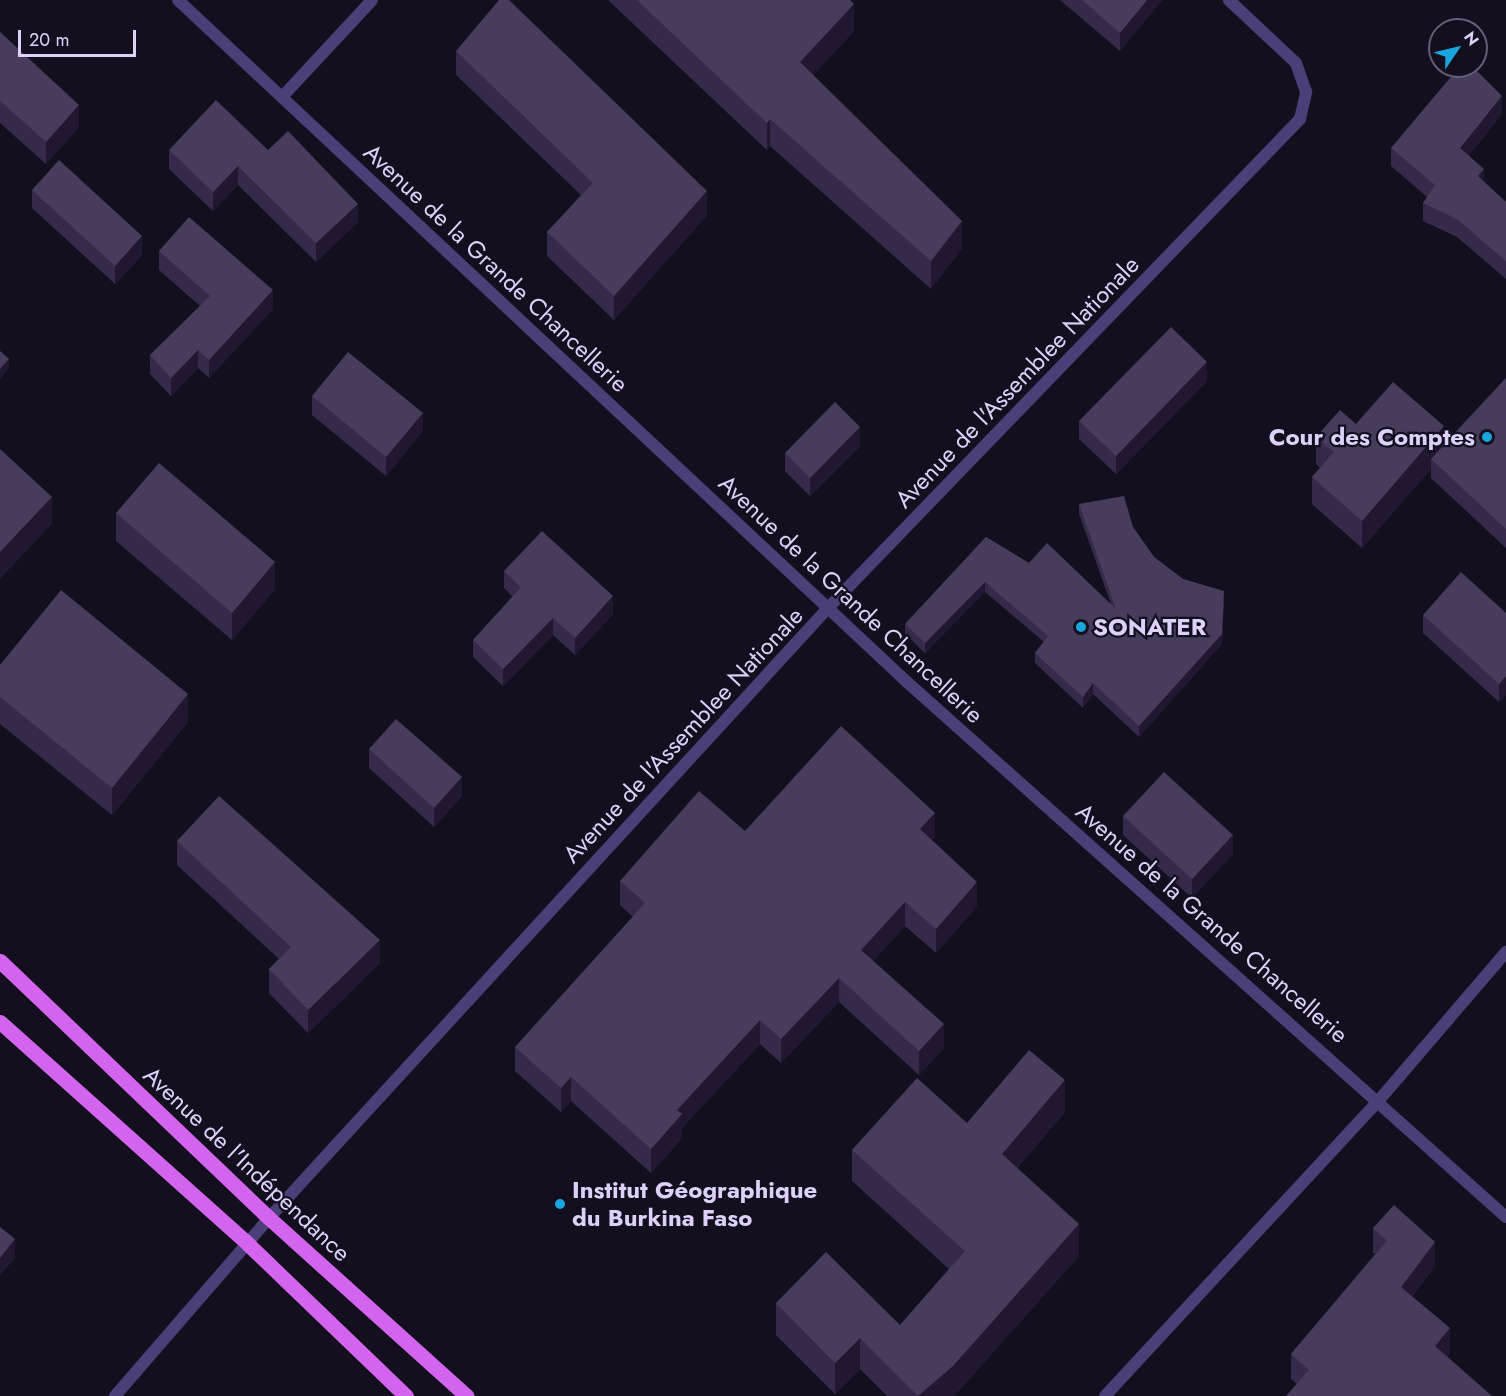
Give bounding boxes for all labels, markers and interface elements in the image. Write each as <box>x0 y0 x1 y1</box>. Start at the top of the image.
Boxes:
scale bar <box>21 18 140 56</box>
north arrow <box>1428 18 1488 78</box>
text: 20 m <box>29 27 69 53</box>
text: N <box>1458 27 1485 50</box>
street label: Avenue de la Grande Chancellerie <box>358 138 634 398</box>
street label: Avenue de l'Assemblee Nationale <box>889 250 1145 514</box>
place label: Cour des Comptes <box>1269 423 1475 451</box>
marker: Cour des Comptes <box>1480 430 1494 444</box>
street label: Avenue de la Grande Chancellerie <box>713 469 989 729</box>
street label: Avenue de l'Assemblee Nationale <box>557 601 809 869</box>
place label: SONATER <box>1093 613 1206 641</box>
marker: SONATER <box>1074 620 1088 634</box>
street label: Avenue de la Grande Chancellerie <box>1070 797 1354 1049</box>
street label: Avenue de l'Indépendance <box>138 1061 356 1267</box>
place label: Institut Géographique du Burkina Faso <box>572 1176 817 1232</box>
marker: Institut Géographique du Burkina Faso <box>553 1197 567 1211</box>

